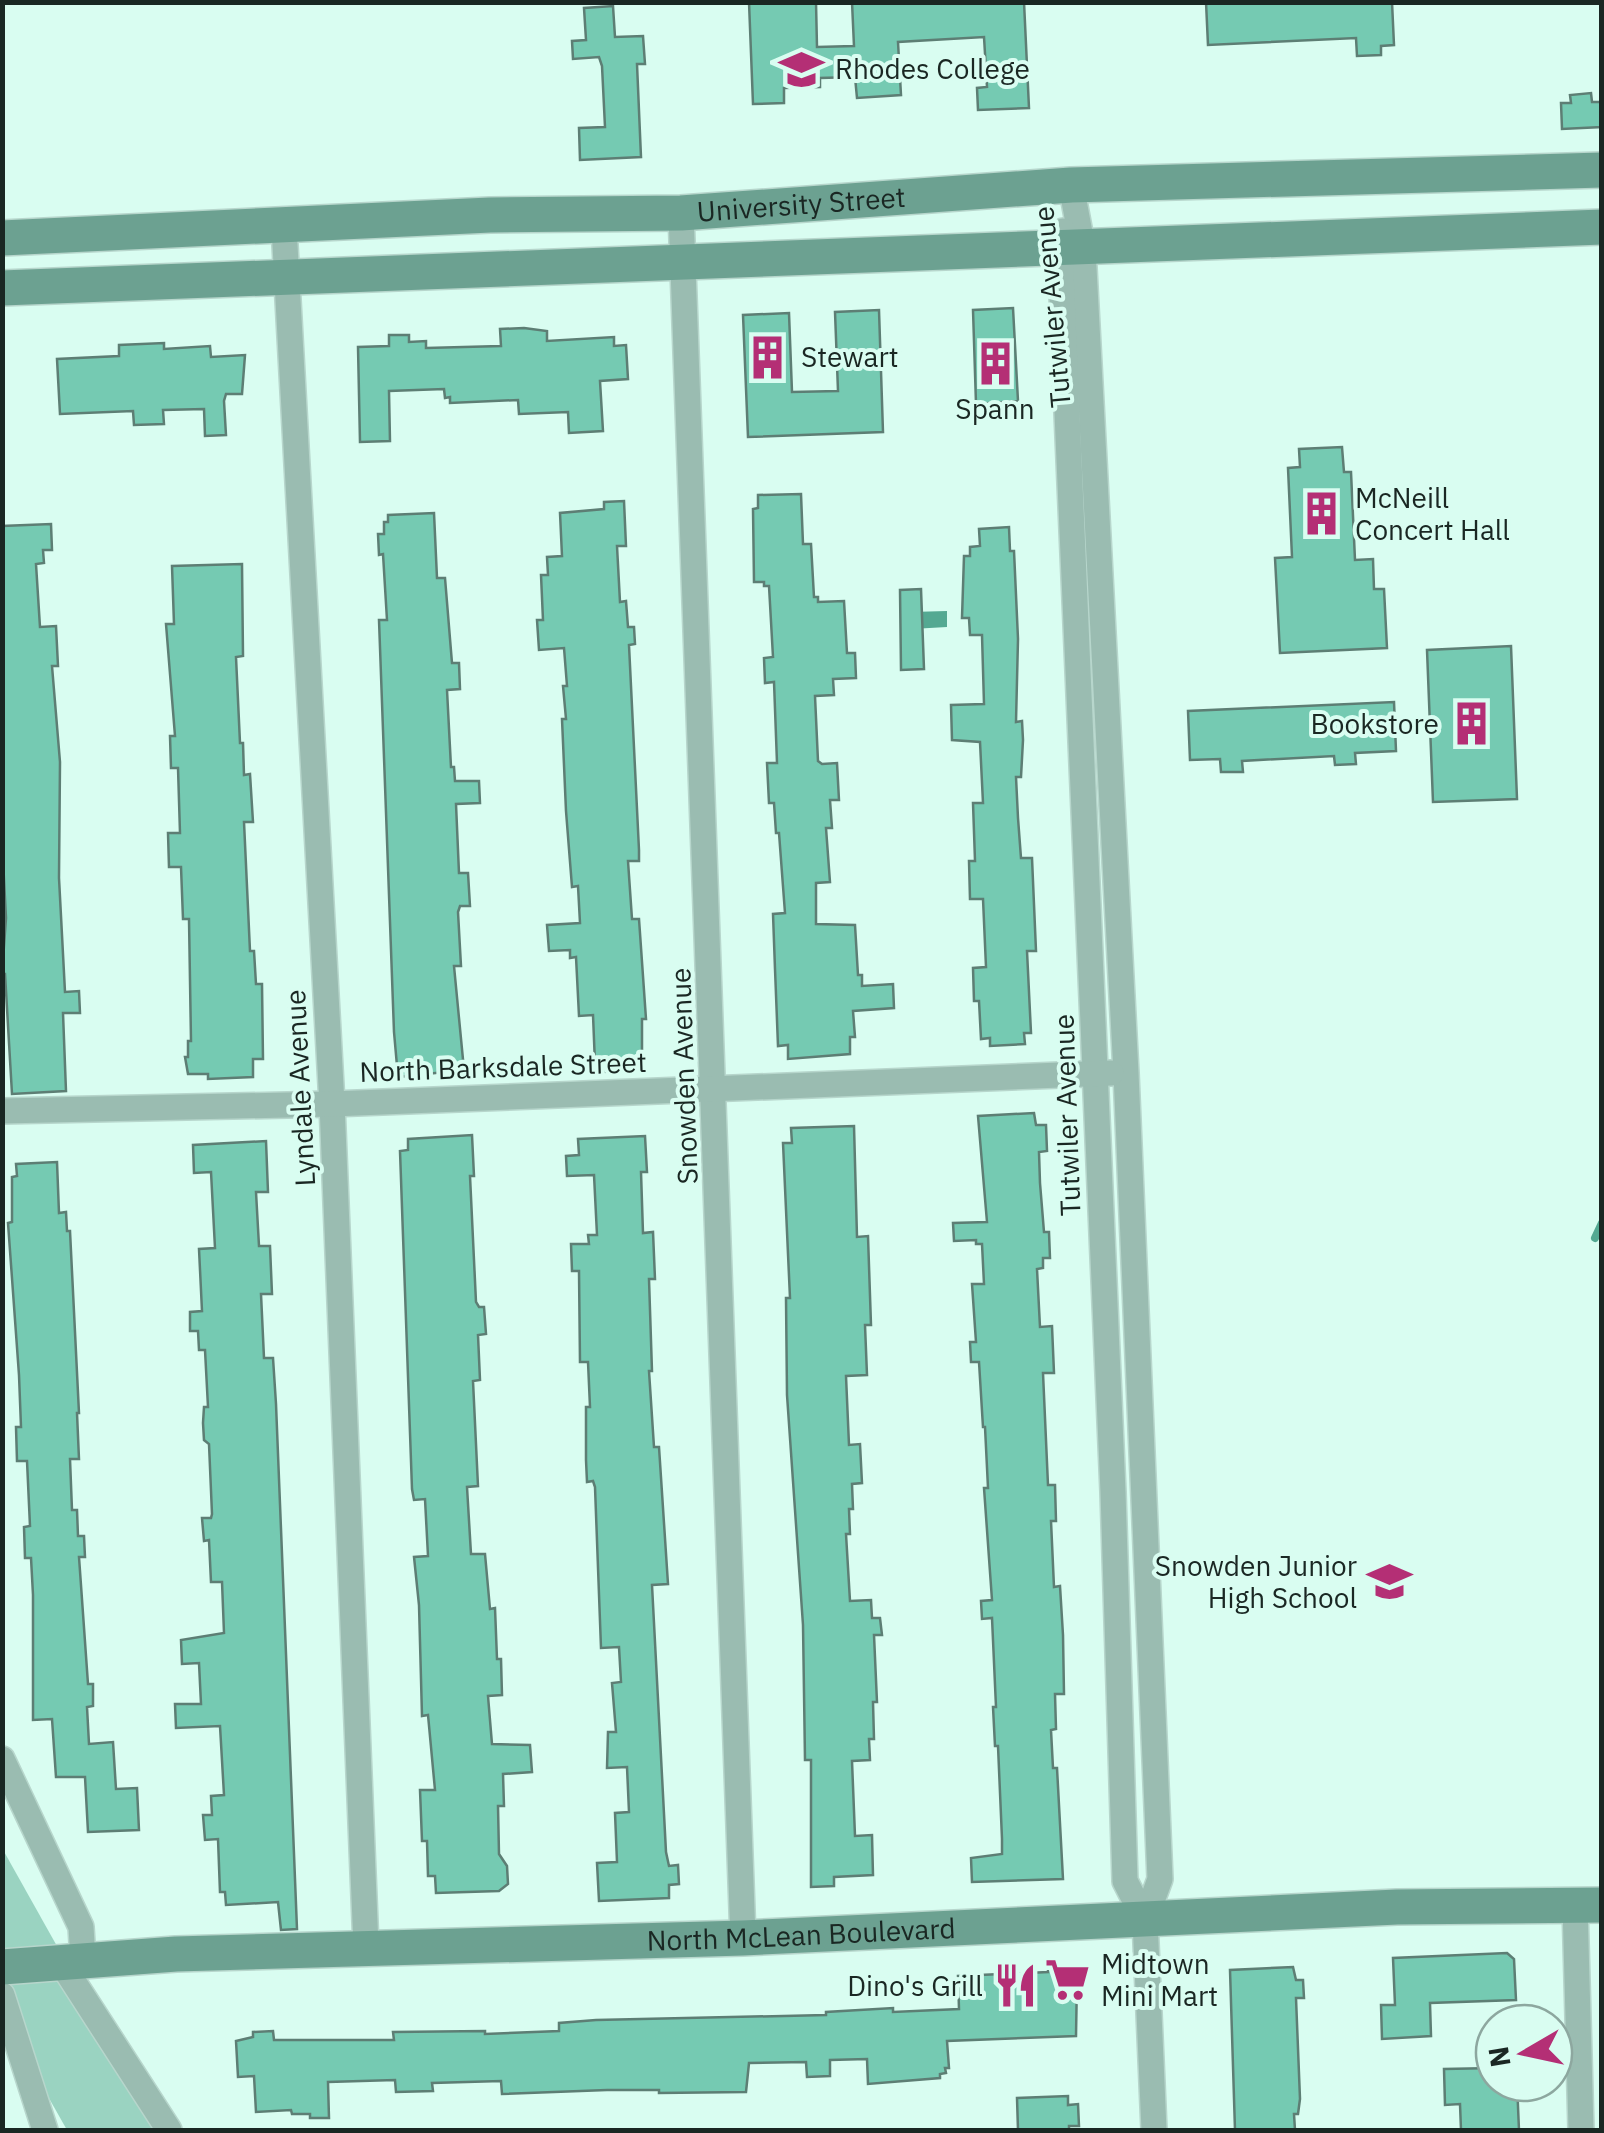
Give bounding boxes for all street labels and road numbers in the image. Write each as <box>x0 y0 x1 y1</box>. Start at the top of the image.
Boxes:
street label: University Street <box>696 178 907 230</box>
street label: Tutwiler Avenue <box>1024 205 1079 409</box>
street label: Snowden Avenue <box>661 967 706 1185</box>
street label: Lyndale Avenue <box>276 989 323 1187</box>
street label: Tutwiler Avenue <box>1044 1013 1089 1217</box>
street label: North Barksdale Street <box>359 1043 647 1090</box>
street label: North McLean Boulevard <box>646 1909 956 1959</box>

